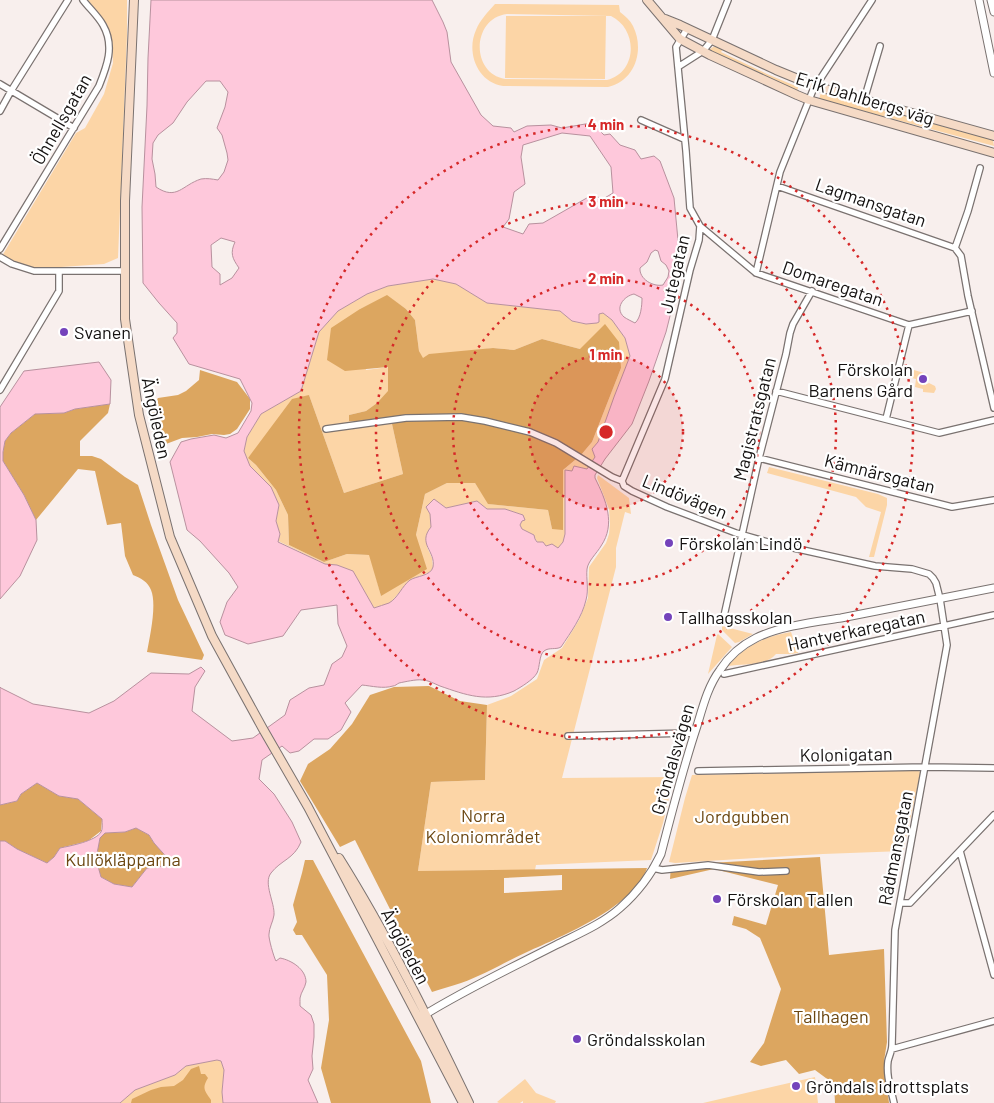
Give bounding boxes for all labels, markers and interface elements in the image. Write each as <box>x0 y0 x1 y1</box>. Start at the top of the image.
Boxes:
street label: Erik Dahlbergs väg <box>793 67 937 129</box>
street label: Öhnellsgatan <box>26 70 96 168</box>
text: 4 min <box>588 115 624 133</box>
street label: Lagmansgatan <box>813 173 929 231</box>
text: 3 min <box>588 192 624 210</box>
street label: Jutegatan <box>654 232 694 316</box>
street label: Domaregatan <box>780 255 886 311</box>
text: 2 min <box>588 269 624 287</box>
place label: Svanen <box>74 321 131 343</box>
marker: Svanen <box>58 326 70 338</box>
text: 1 min <box>590 345 622 363</box>
street label: Magistratsgatan <box>728 355 780 483</box>
place label: Förskolan Barnens Gård <box>809 358 913 401</box>
marker: Förskolan Barnens Gård <box>917 373 929 385</box>
street label: Ängöleden <box>138 375 176 461</box>
centre of rings <box>597 423 615 441</box>
street label: Kämnärsgatan <box>822 449 938 497</box>
street label: Lindövägen <box>639 469 731 523</box>
place label: Förskolan Lindö <box>679 532 802 554</box>
marker: Förskolan Lindö <box>663 537 675 549</box>
street label: Hantverkaregatan <box>785 605 927 655</box>
place label: Tallhagsskolan <box>678 606 792 628</box>
marker: Tallhagsskolan <box>662 611 674 623</box>
street label: Gröndalsvägen <box>646 701 698 817</box>
street label: Kolonigatan <box>799 742 893 766</box>
street label: Rådmansgatan <box>873 789 917 907</box>
park label: Norra Koloniområdet <box>426 804 540 847</box>
park label: Jordgubben <box>695 805 789 827</box>
park label: Kullökläpparna <box>65 848 181 870</box>
place label: Förskolan Tallen <box>727 888 853 910</box>
marker: Förskolan Tallen <box>711 893 723 905</box>
street label: Ängöleden <box>377 904 435 988</box>
park label: Tallhagen <box>793 1005 869 1027</box>
place label: Gröndalsskolan <box>587 1028 705 1050</box>
marker: Gröndalsskolan <box>571 1033 583 1045</box>
place label: Gröndals idrottsplats <box>806 1075 969 1097</box>
marker: Gröndals idrottsplats <box>790 1080 802 1092</box>

